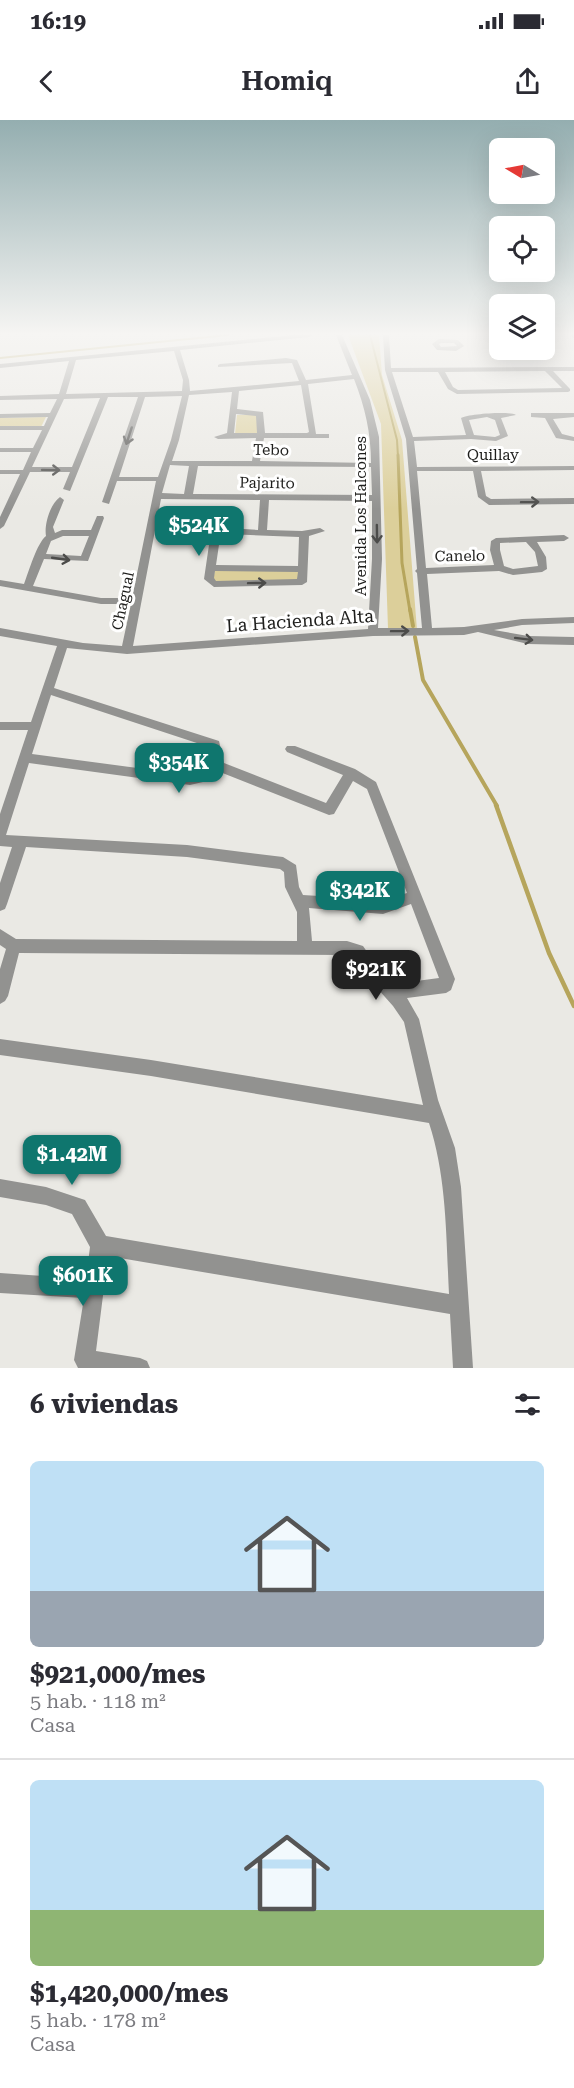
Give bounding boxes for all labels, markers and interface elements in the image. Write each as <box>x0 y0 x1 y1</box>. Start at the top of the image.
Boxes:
text: 16:19 <box>30 9 86 34</box>
icon: back <box>30 65 63 98</box>
text: Homiq <box>241 65 333 97</box>
icon: share <box>511 65 544 98</box>
north arrow <box>489 138 555 204</box>
map controls <box>489 138 555 360</box>
button: locate <box>489 216 555 282</box>
button: layers <box>489 294 555 360</box>
one-way arrow <box>123 426 134 445</box>
street label: Avenida Los Halcones <box>352 436 370 596</box>
street label: Tebo <box>253 441 289 459</box>
street label: Quillay <box>467 446 519 464</box>
one-way arrow <box>40 464 60 476</box>
street label: Pajarito <box>239 474 295 492</box>
one-way arrow <box>520 496 540 508</box>
pin: $524K <box>157 506 241 557</box>
text: $524K <box>169 513 229 537</box>
one-way arrow <box>371 523 383 543</box>
street label: Canelo <box>435 547 485 565</box>
one-way arrow <box>51 553 70 564</box>
street label: Chagual <box>108 570 138 632</box>
one-way arrow <box>246 577 266 589</box>
street label: La Hacienda Alta <box>225 605 375 636</box>
one-way arrow <box>389 626 409 637</box>
one-way arrow <box>514 634 534 645</box>
pin: $354K <box>137 743 221 794</box>
text: $354K <box>149 750 209 774</box>
pin: $342K <box>318 871 402 922</box>
text: $342K <box>330 878 390 902</box>
pin: $921K <box>334 950 418 1001</box>
text: $921K <box>346 957 406 981</box>
pin: $1.42M <box>23 1135 121 1186</box>
text: $1.42M <box>37 1142 107 1166</box>
pin: $601K <box>41 1256 125 1307</box>
text: $601K <box>53 1263 113 1287</box>
icon: filters <box>511 1388 544 1421</box>
text: 6 viviendas <box>30 1389 178 1419</box>
icon: home <box>233 1500 341 1608</box>
text: $921,000/mes <box>30 1659 206 1689</box>
text: 5 hab. · 118 m² <box>30 1689 166 1713</box>
text: Casa <box>30 1713 75 1737</box>
icon: home <box>233 1819 341 1927</box>
text: $1,420,000/mes <box>30 1978 228 2008</box>
text: 5 hab. · 178 m² <box>30 2008 166 2032</box>
text: Casa <box>30 2032 75 2056</box>

